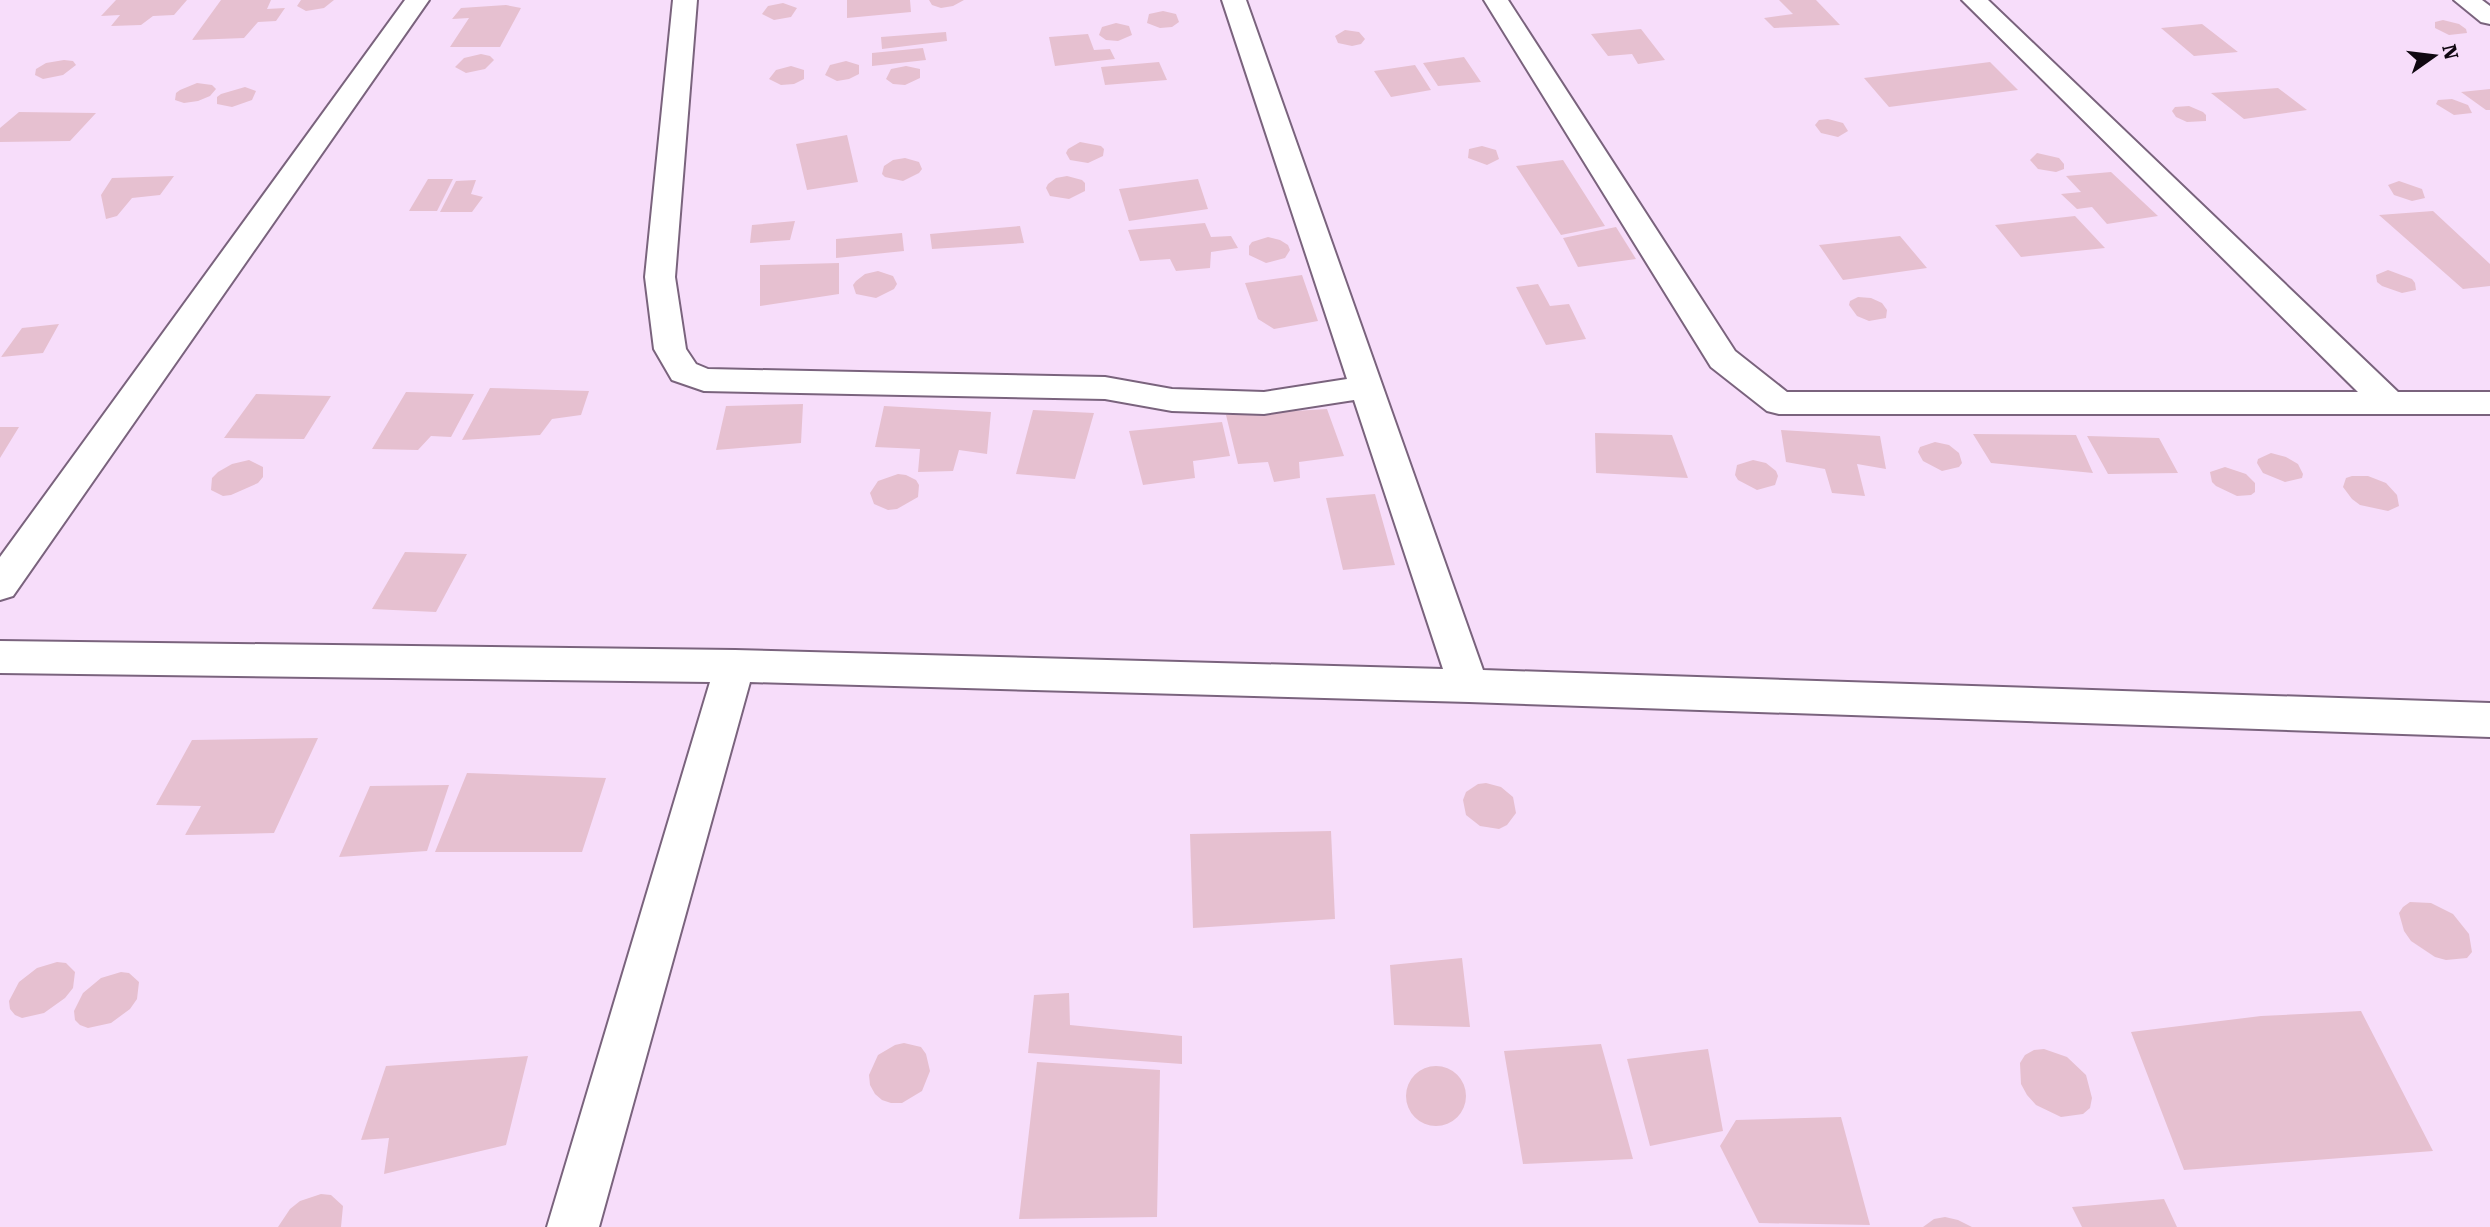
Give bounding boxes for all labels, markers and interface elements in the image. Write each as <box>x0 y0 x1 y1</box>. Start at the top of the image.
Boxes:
north arrow <box>2399 21 2469 91</box>
text: N <box>2437 42 2463 62</box>

